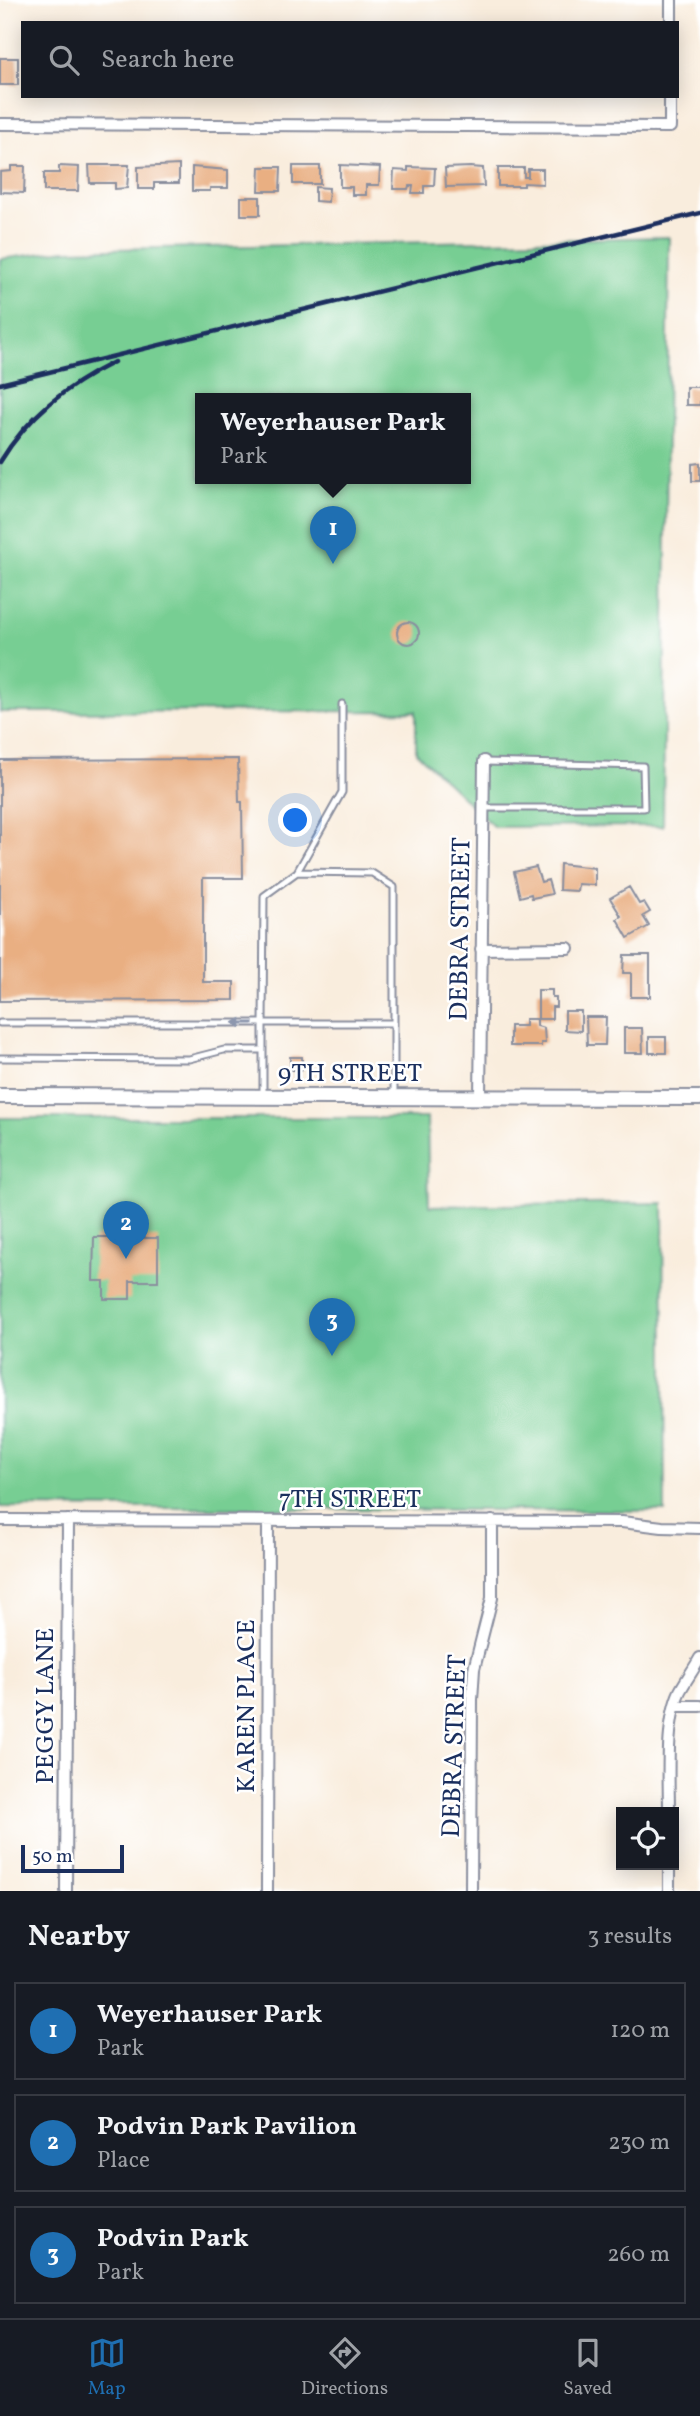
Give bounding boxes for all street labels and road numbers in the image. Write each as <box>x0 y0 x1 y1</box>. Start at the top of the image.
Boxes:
street label: DEBRA STREET <box>441 837 481 1021</box>
street label: 9TH STREET <box>278 1056 422 1092</box>
street label: 7TH STREET <box>279 1482 421 1518</box>
street label: KAREN PLACE <box>229 1619 265 1793</box>
street label: PEGGY LANE <box>28 1628 64 1784</box>
street label: DEBRA STREET <box>434 1654 476 1838</box>

